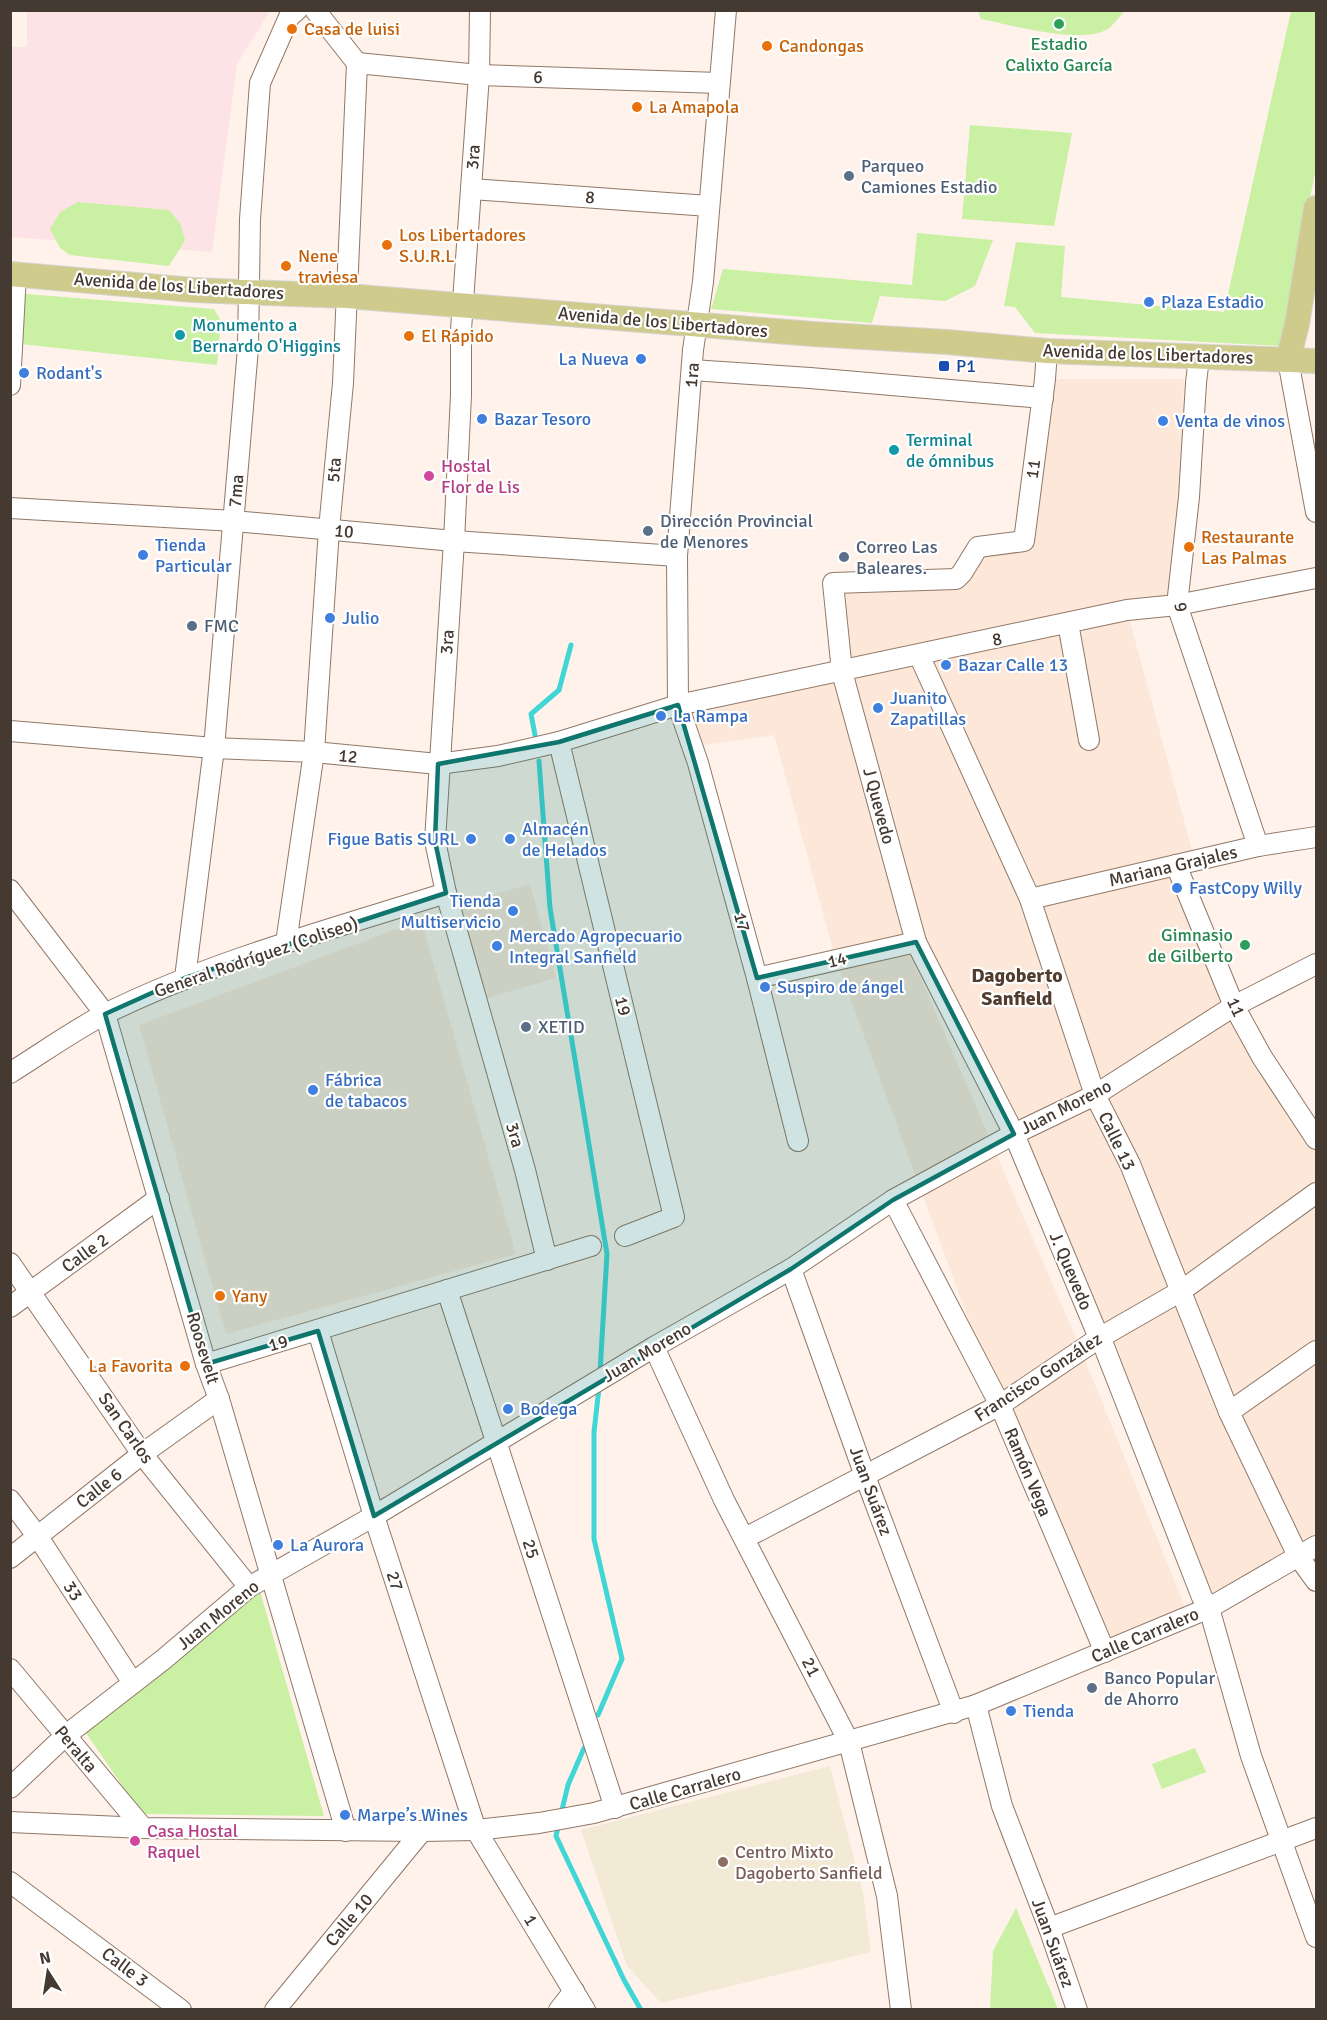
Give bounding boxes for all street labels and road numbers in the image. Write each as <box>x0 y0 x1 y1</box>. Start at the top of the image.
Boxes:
street label: 6 <box>533 66 543 88</box>
street label: 3ra <box>461 144 485 170</box>
street label: 8 <box>584 186 596 208</box>
street label: Avenida de los Libertadores <box>73 268 285 304</box>
street label: Avenida de los Libertadores <box>557 302 769 342</box>
street label: Avenida de los Libertadores <box>1042 339 1254 369</box>
street label: 1ra <box>680 361 704 389</box>
street label: 5ta <box>322 457 346 483</box>
street label: 11 <box>1021 458 1045 480</box>
street label: 7ma <box>224 474 248 508</box>
street label: 10 <box>333 519 355 543</box>
street label: 9 <box>1169 600 1193 614</box>
street label: 8 <box>990 627 1004 651</box>
street label: 3ra <box>435 629 459 655</box>
street label: 12 <box>337 744 359 768</box>
street label: J Quevedo <box>858 765 900 847</box>
street label: Mariana Grajales <box>1107 841 1239 891</box>
street label: 17 <box>729 910 755 934</box>
street label: General Rodríguez (Coliseo) <box>151 912 361 1002</box>
street label: 14 <box>825 947 849 973</box>
street label: 19 <box>610 994 636 1018</box>
street label: 11 <box>1222 994 1250 1020</box>
street label: Juan Moreno <box>1017 1075 1115 1139</box>
street label: Calle 13 <box>1093 1108 1141 1174</box>
street label: 3ra <box>501 1120 529 1150</box>
street label: Calle 2 <box>57 1229 113 1277</box>
street label: J. Quevedo <box>1045 1229 1097 1313</box>
street label: Roosevelt <box>182 1309 224 1387</box>
street label: Juan Moreno <box>599 1317 695 1387</box>
street label: Francisco González <box>970 1328 1106 1426</box>
street label: 19 <box>266 1330 290 1356</box>
street label: San Carlos <box>94 1388 159 1468</box>
street label: Ramón Vega <box>999 1424 1057 1520</box>
street label: Juan Suárez <box>845 1443 897 1539</box>
street label: Calle 6 <box>71 1463 127 1513</box>
street label: 25 <box>518 1536 544 1562</box>
street label: 27 <box>382 1568 408 1594</box>
street label: Juan Moreno <box>173 1575 263 1655</box>
street label: 33 <box>58 1577 88 1605</box>
street label: Calle Carralero <box>1088 1602 1202 1668</box>
street label: 21 <box>797 1653 825 1681</box>
street label: Peralta <box>50 1721 102 1777</box>
street label: Calle Carralero <box>627 1763 743 1815</box>
street label: Calle 10 <box>320 1889 378 1951</box>
street label: Juan Suárez <box>1027 1895 1079 1991</box>
street label: 1 <box>519 1910 543 1930</box>
street label: Calle 3 <box>97 1942 153 1992</box>

